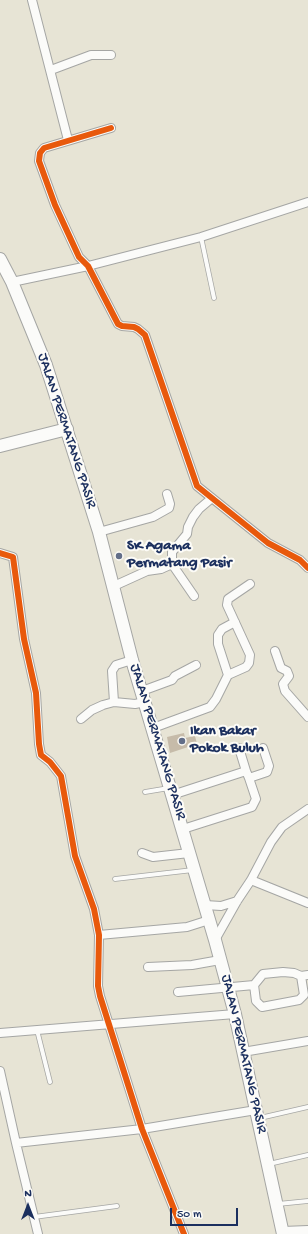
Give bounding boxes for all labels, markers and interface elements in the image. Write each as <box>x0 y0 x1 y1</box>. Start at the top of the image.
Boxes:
street label: JALAN PERMATANG PASIR <box>32 351 100 511</box>
place label: SK Agama Permatang Pasir <box>127 538 232 573</box>
marker: SK Agama Permatang Pasir <box>114 551 124 561</box>
street label: JALAN PERMATANG PASIR <box>125 662 189 822</box>
place label: Ikan Bakar Pokok Buluh <box>190 723 264 758</box>
marker: Ikan Bakar Pokok Buluh <box>177 736 187 746</box>
street label: JALAN PERMATANG PASIR <box>216 973 270 1135</box>
north arrow <box>8 1186 48 1226</box>
text: N <box>24 1188 32 1200</box>
scale bar <box>172 1200 240 1226</box>
text: 50 m <box>177 1208 202 1222</box>

